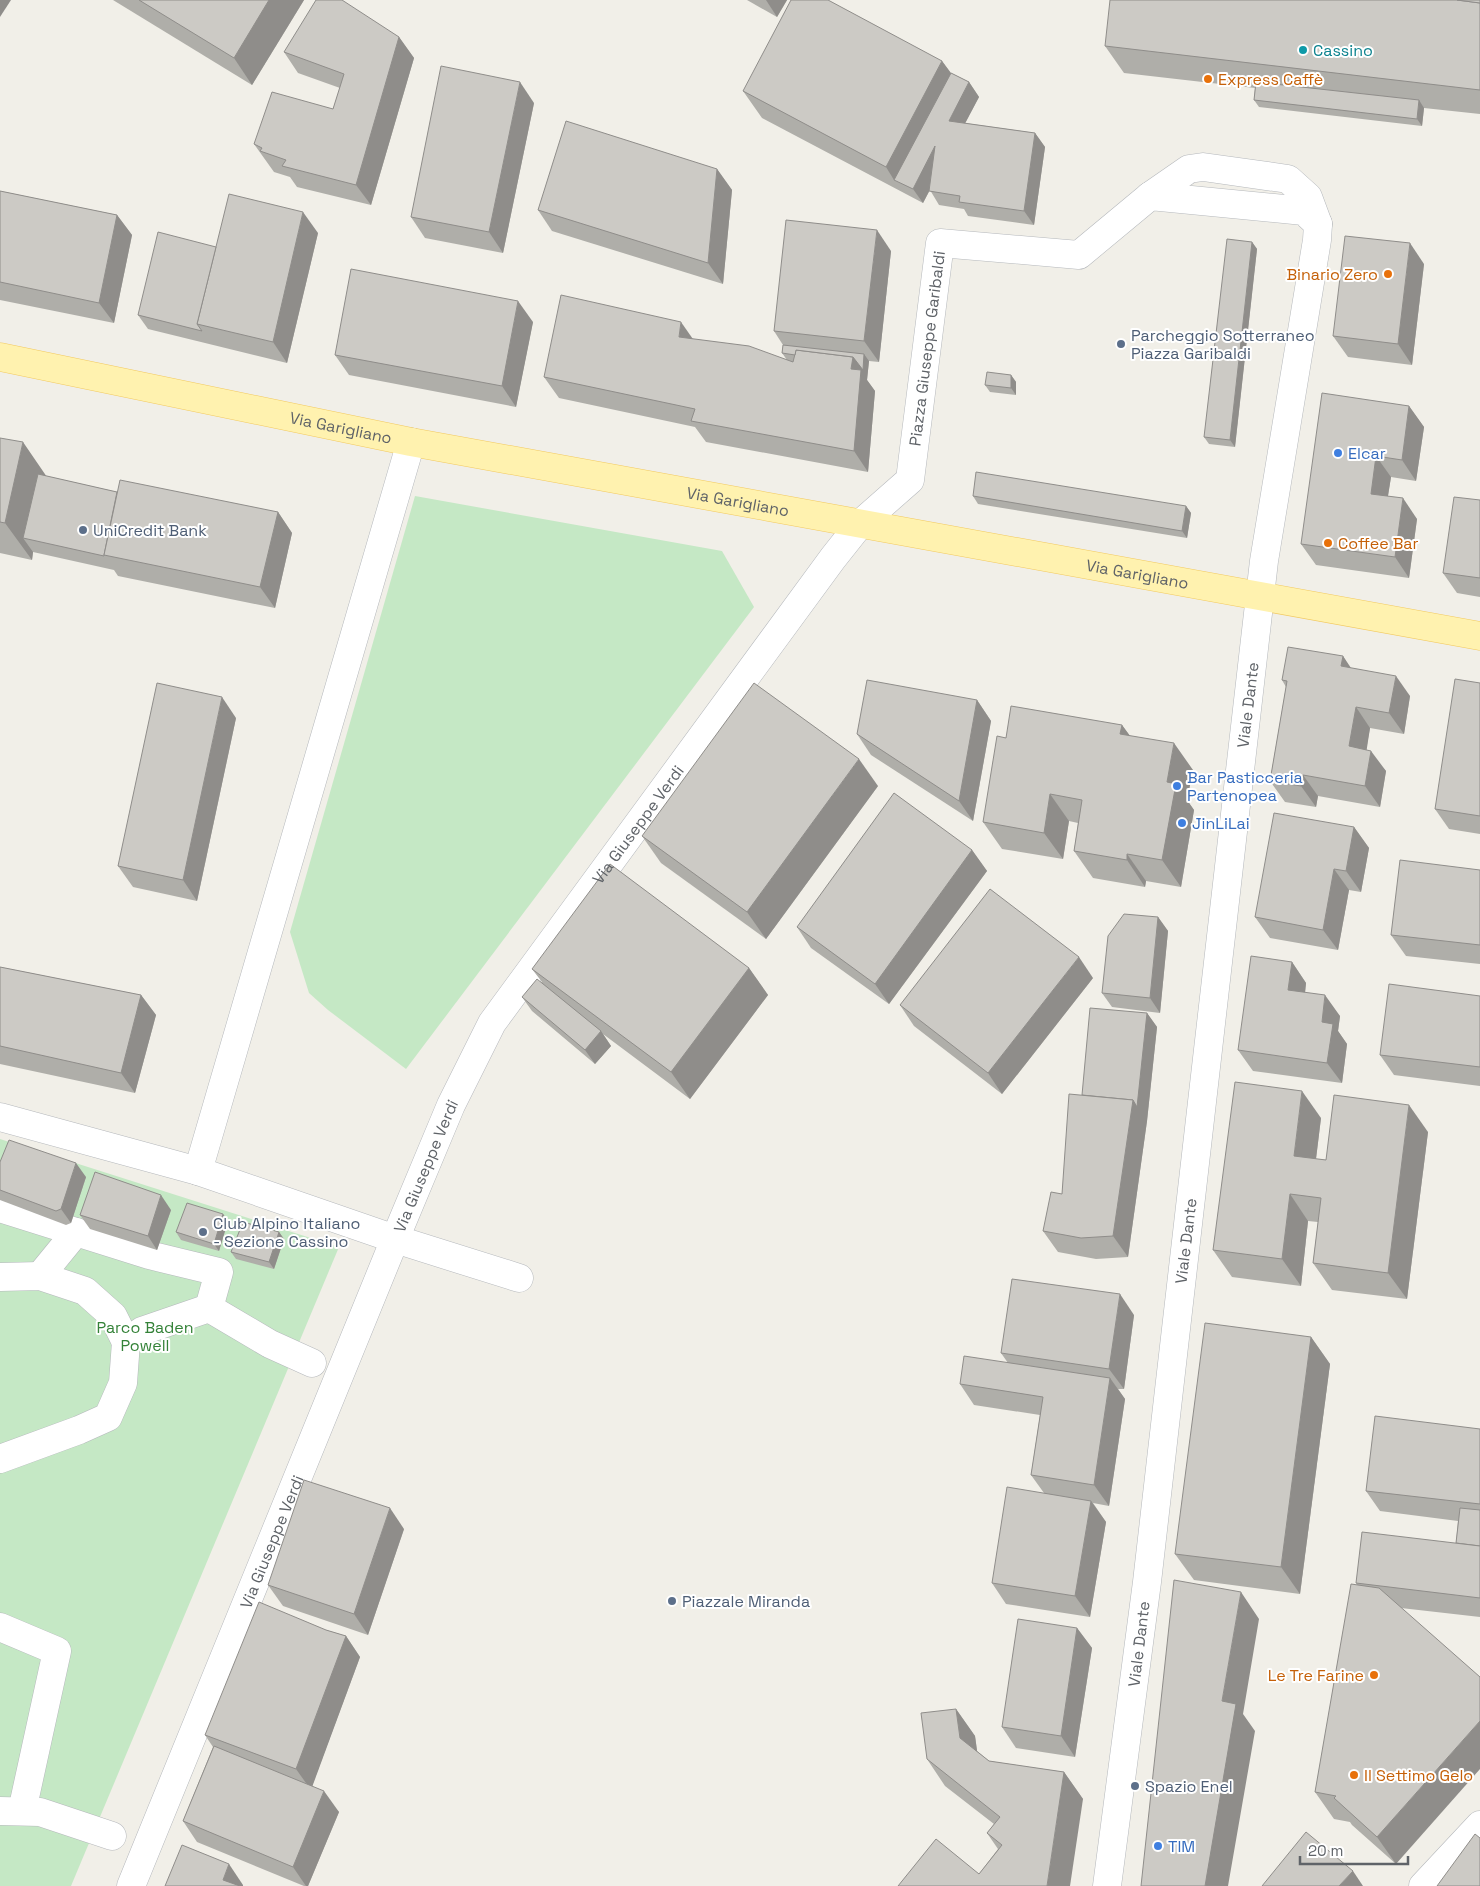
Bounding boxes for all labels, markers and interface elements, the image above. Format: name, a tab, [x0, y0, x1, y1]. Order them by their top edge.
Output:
place label: Cassino	[1313, 40, 1373, 61]
marker: Cassino	[1297, 44, 1309, 56]
place label: Express Caffè	[1218, 69, 1323, 90]
marker: Express Caffè	[1202, 73, 1214, 85]
street label: Piazza Giuseppe Garibaldi	[904, 250, 949, 447]
place label: Binario Zero	[1286, 264, 1378, 285]
marker: Binario Zero	[1382, 268, 1394, 280]
place label: Parcheggio Sotterraneo Piazza Garibaldi	[1131, 325, 1315, 364]
marker: Parcheggio Sotterraneo Piazza Garibaldi	[1115, 338, 1127, 350]
street label: Via Garigliano	[288, 407, 394, 448]
place label: Elcar	[1348, 443, 1386, 464]
marker: Elcar	[1332, 447, 1344, 459]
street label: Via Garigliano	[685, 482, 791, 521]
place label: UniCredit Bank	[93, 520, 207, 541]
marker: UniCredit Bank	[77, 524, 89, 536]
place label: Coffee Bar	[1338, 533, 1419, 554]
marker: Coffee Bar	[1322, 537, 1334, 549]
street label: Via Garigliano	[1084, 554, 1190, 593]
street label: Viale Dante	[1232, 661, 1264, 749]
street label: Via Giuseppe Verdi	[587, 761, 688, 888]
place label: Bar Pasticceria Partenopea	[1187, 767, 1303, 806]
marker: Bar Pasticceria Partenopea	[1171, 780, 1183, 792]
place label: JinLiLai	[1192, 813, 1250, 834]
marker: JinLiLai	[1176, 817, 1188, 829]
street label: Via Giuseppe Verdi	[388, 1096, 463, 1236]
street label: Viale Dante	[1170, 1197, 1202, 1285]
place label: Club Alpino Italiano - Sezione Cassino	[213, 1213, 360, 1252]
marker: Club Alpino Italiano - Sezione Cassino	[197, 1226, 209, 1238]
park label: Parco Baden Powell	[96, 1317, 194, 1356]
street label: Via Giuseppe Verdi	[235, 1472, 308, 1611]
place label: Piazzale Miranda	[682, 1591, 810, 1612]
marker: Piazzale Miranda	[666, 1595, 678, 1607]
street label: Viale Dante	[1123, 1600, 1155, 1688]
place label: Le Tre Farine	[1268, 1665, 1364, 1686]
marker: Le Tre Farine	[1368, 1669, 1380, 1681]
place label: Il Settimo Gelo	[1364, 1765, 1473, 1786]
marker: Il Settimo Gelo	[1348, 1769, 1360, 1781]
place label: Spazio Enel	[1145, 1776, 1233, 1797]
marker: Spazio Enel	[1129, 1780, 1141, 1792]
scale bar	[1300, 1834, 1408, 1866]
place label: TIM	[1168, 1836, 1195, 1857]
marker: TIM	[1152, 1840, 1164, 1852]
text: 20 m	[1308, 1841, 1343, 1860]

